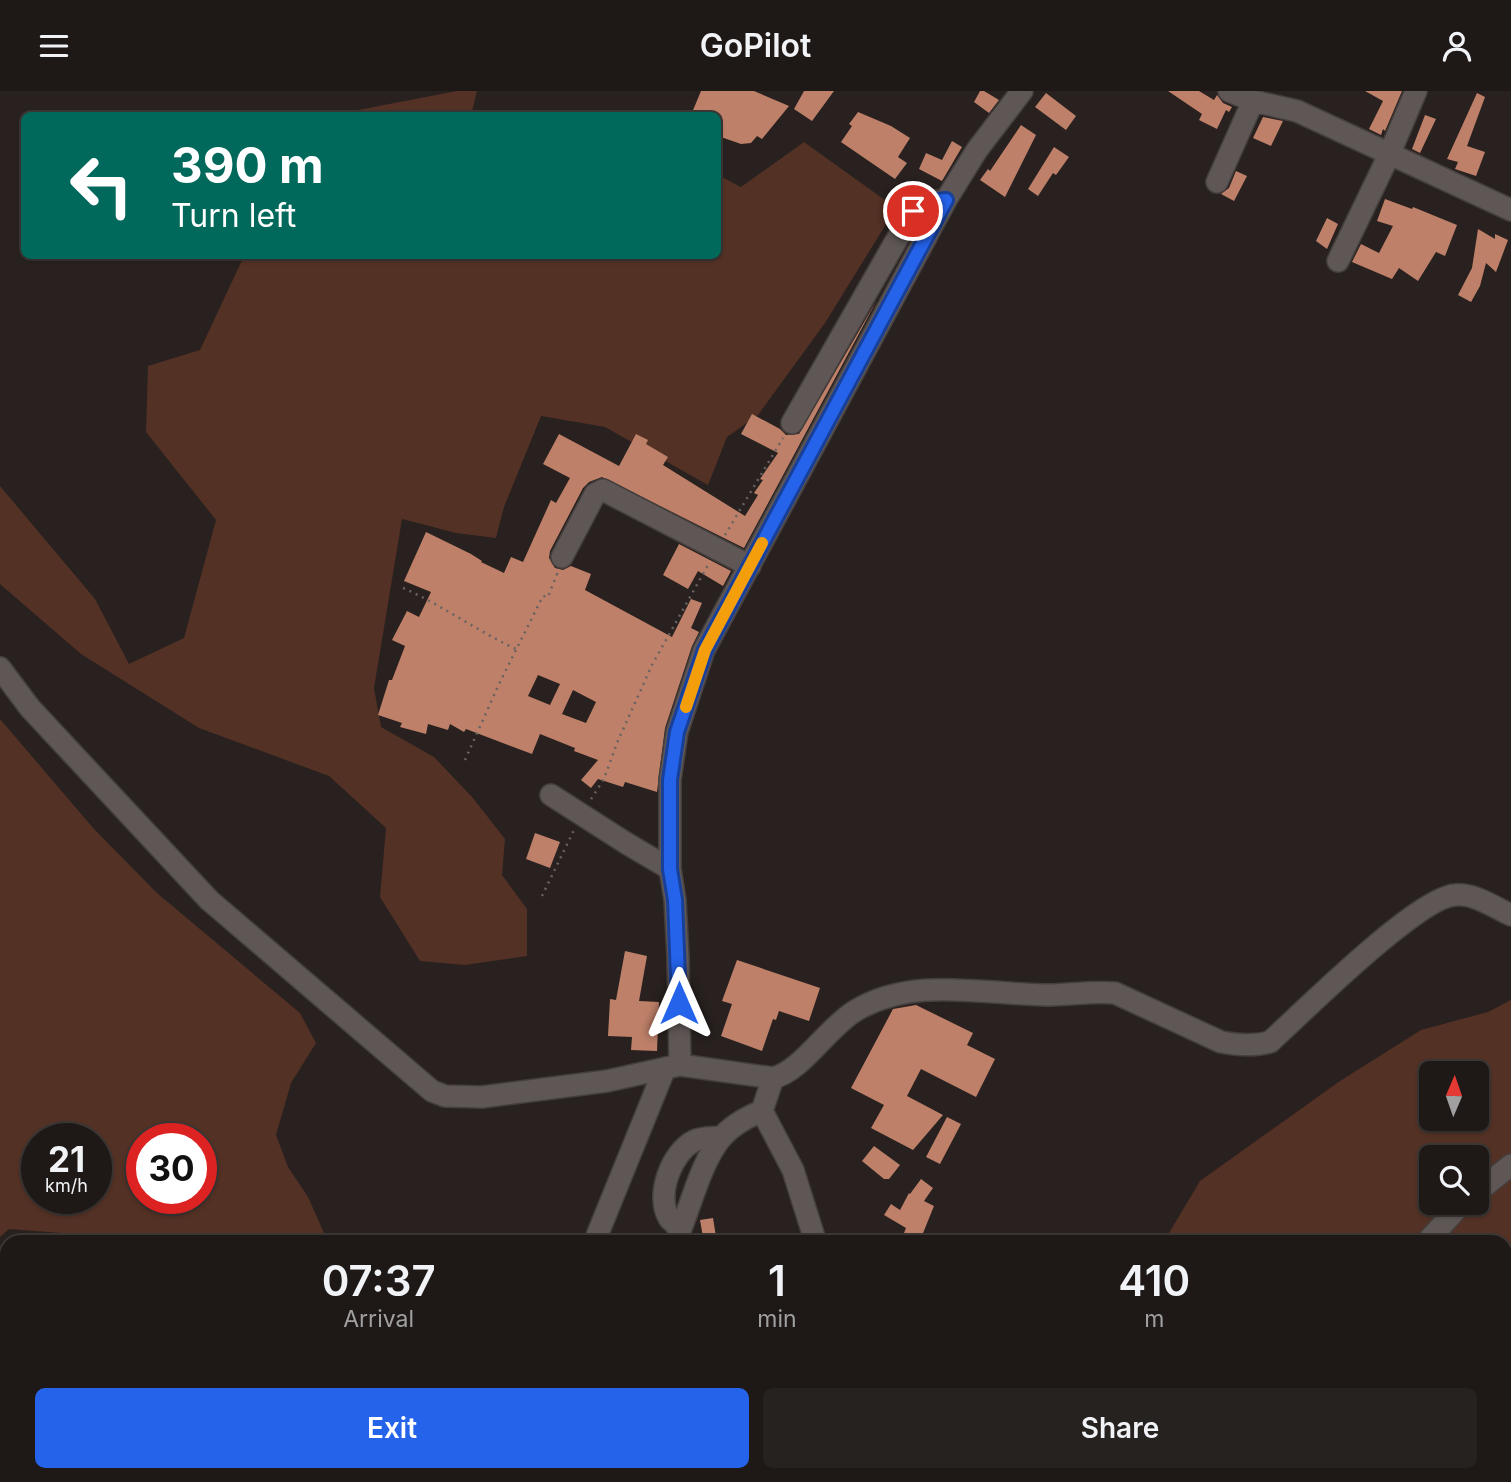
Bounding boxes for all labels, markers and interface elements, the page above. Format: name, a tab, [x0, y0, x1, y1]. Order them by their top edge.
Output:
text: GoPilot	[700, 26, 811, 65]
icon: menu	[35, 27, 73, 65]
icon: person	[1438, 27, 1476, 65]
text: 390 m	[171, 136, 324, 195]
icon: left	[56, 140, 147, 231]
pin	[883, 181, 943, 241]
icon: arrive	[894, 192, 932, 230]
text: Turn left	[171, 196, 296, 235]
position arrow	[642, 966, 716, 1040]
north arrow	[1419, 1061, 1489, 1131]
map controls	[1419, 1061, 1489, 1215]
speed limit sign: 30	[126, 1123, 217, 1214]
text: 21	[48, 1138, 85, 1180]
button: search	[1419, 1145, 1489, 1215]
text: km/h	[45, 1175, 88, 1196]
text: 07:37	[322, 1255, 436, 1306]
text: 1	[768, 1255, 786, 1306]
text: 410	[1118, 1255, 1190, 1306]
text: Arrival	[343, 1305, 414, 1333]
text: min	[757, 1305, 797, 1333]
text: m	[1144, 1305, 1164, 1333]
button: Exit	[35, 1388, 749, 1468]
button: Share	[763, 1388, 1477, 1468]

